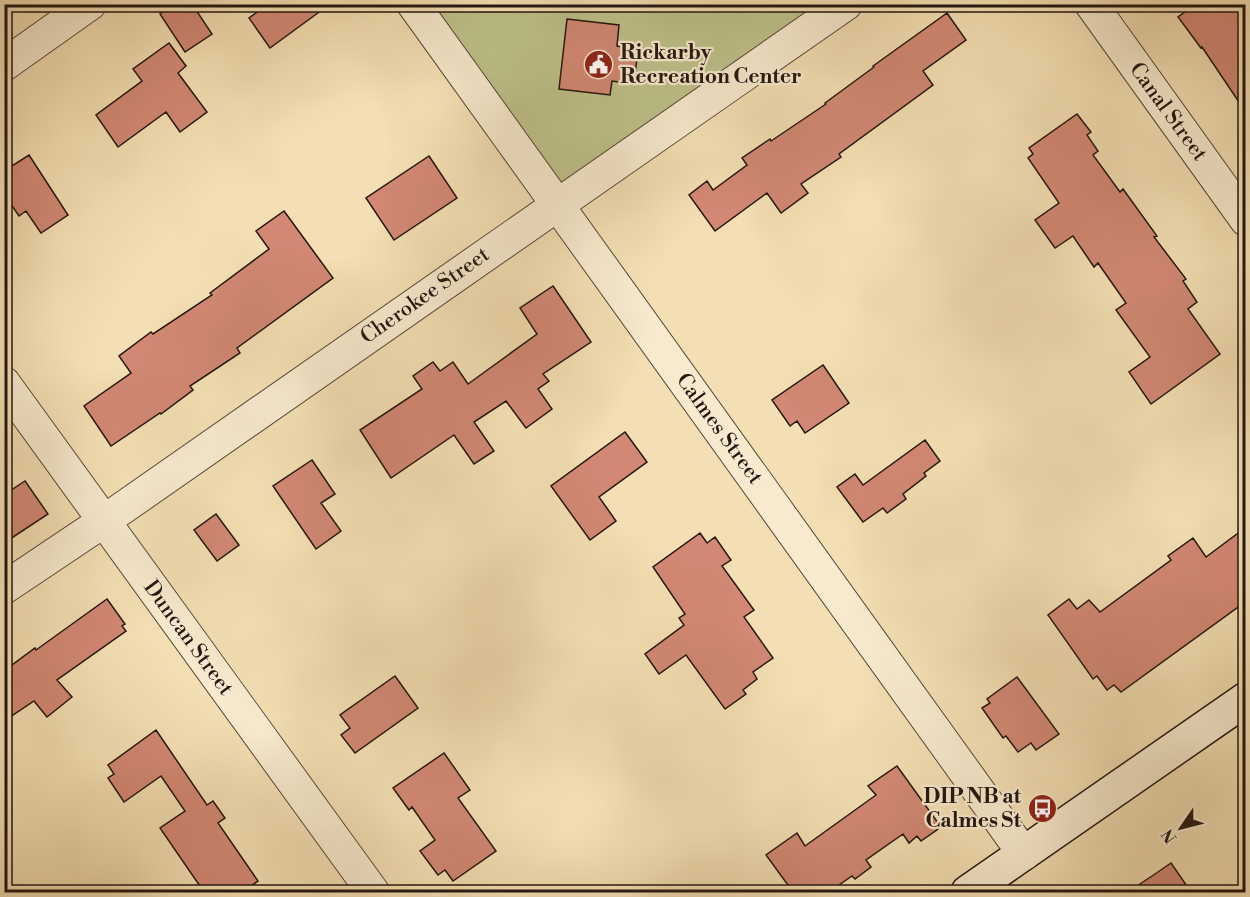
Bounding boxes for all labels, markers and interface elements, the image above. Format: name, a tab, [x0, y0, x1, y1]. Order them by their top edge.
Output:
place label: Rickarby Recreation Center	[620, 40, 802, 90]
public building icon: Rickarby Recreation Center	[583, 49, 615, 81]
street label: Canal Street	[1123, 58, 1213, 167]
street label: Cherokee Street	[355, 242, 495, 350]
street label: Calmes Street	[670, 368, 768, 490]
street label: Duncan Street	[138, 575, 239, 701]
place label: DIP NB at Calmes St	[924, 784, 1022, 834]
bus stop icon: DIP NB at Calmes St	[1026, 793, 1058, 825]
north arrow	[1151, 798, 1211, 858]
text: N	[1158, 825, 1181, 847]

